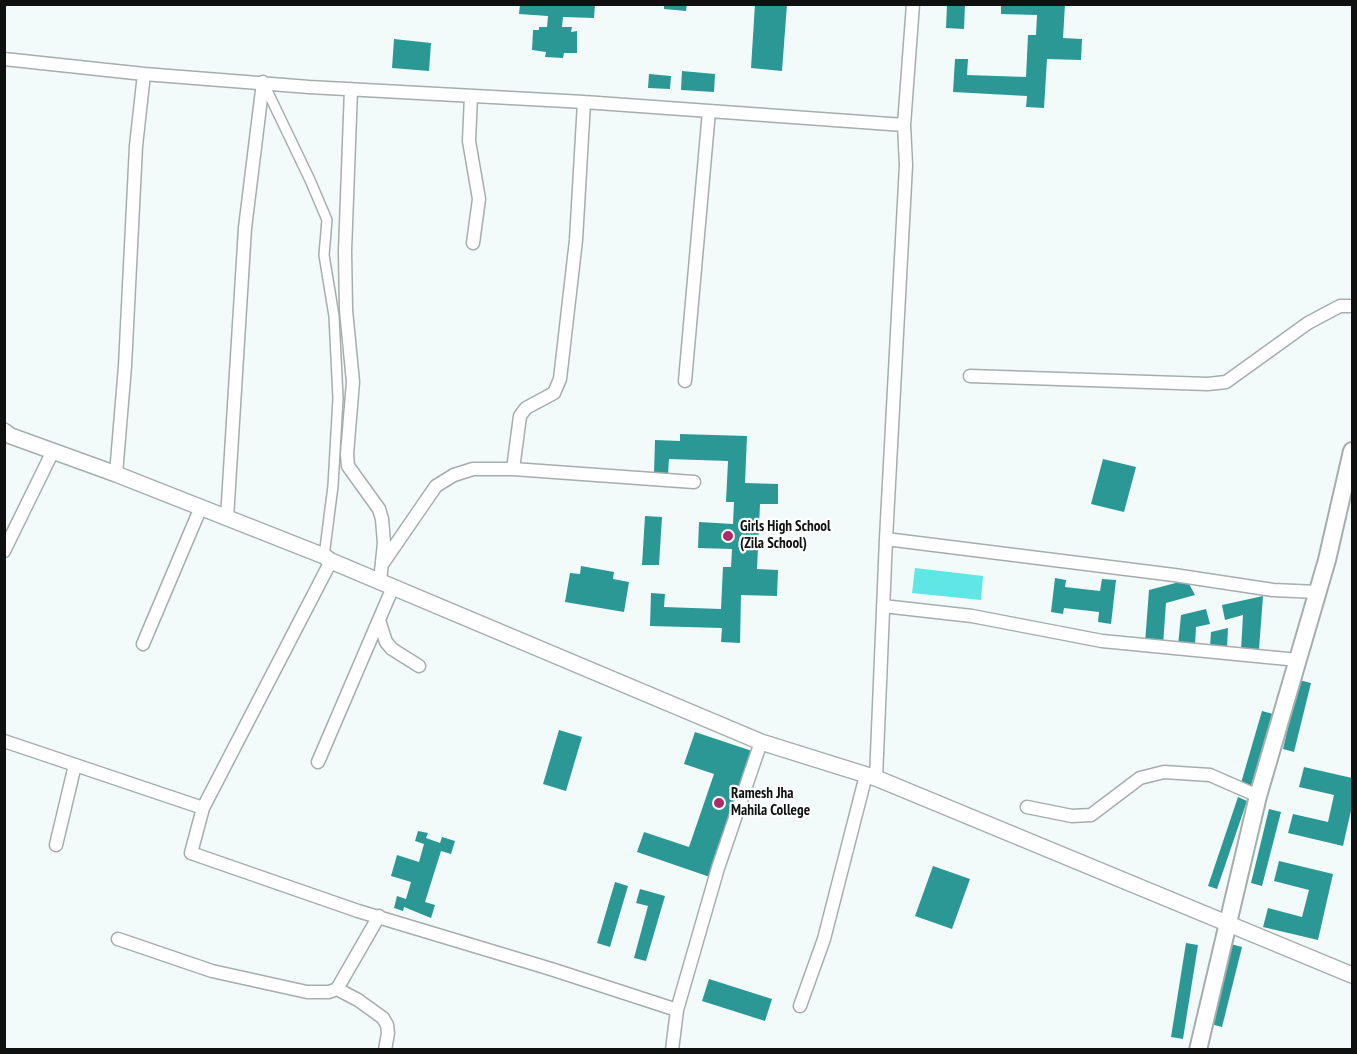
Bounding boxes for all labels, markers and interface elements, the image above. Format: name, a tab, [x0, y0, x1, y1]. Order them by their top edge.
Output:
place label: Girls High School (Zila School)	[740, 518, 831, 553]
marker: Girls High School (Zila School)	[721, 529, 735, 543]
place label: Ramesh Jha Mahila College	[731, 785, 810, 820]
marker: Ramesh Jha Mahila College	[712, 796, 726, 810]

